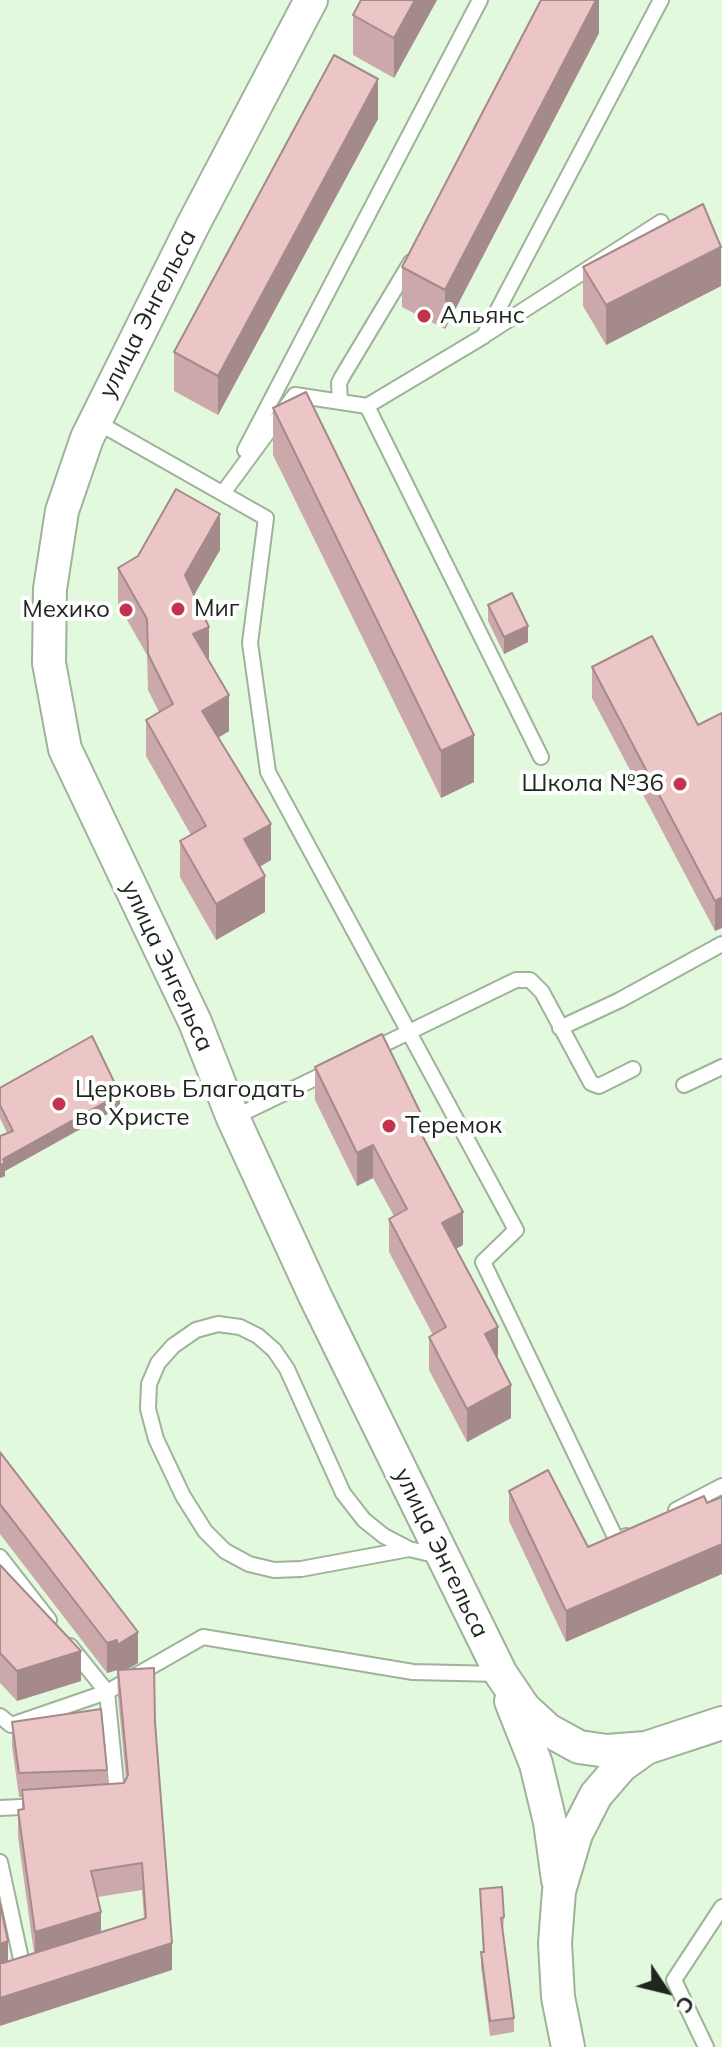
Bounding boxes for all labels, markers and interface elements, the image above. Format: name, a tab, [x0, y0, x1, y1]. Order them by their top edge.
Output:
street label: улица Энгельса	[93, 225, 203, 403]
place label: Альянс	[440, 302, 525, 330]
marker: Альянс	[415, 307, 433, 325]
place label: Миг	[194, 595, 240, 623]
place label: Мехико	[22, 596, 110, 624]
marker: Миг	[169, 600, 187, 618]
marker: Мехико	[117, 601, 135, 619]
place label: Школа №36	[522, 770, 664, 798]
marker: Школа №36	[671, 775, 689, 793]
street label: улица Энгельса	[115, 876, 219, 1056]
place label: Церковь Благодать во Христе	[75, 1076, 305, 1132]
marker: Церковь Благодать во Христе	[50, 1095, 68, 1113]
place label: Теремок	[405, 1112, 502, 1140]
marker: Теремок	[380, 1117, 398, 1135]
street label: улица Энгельса	[387, 1463, 495, 1643]
north arrow	[626, 1951, 706, 2031]
text: С	[670, 1991, 701, 2019]

